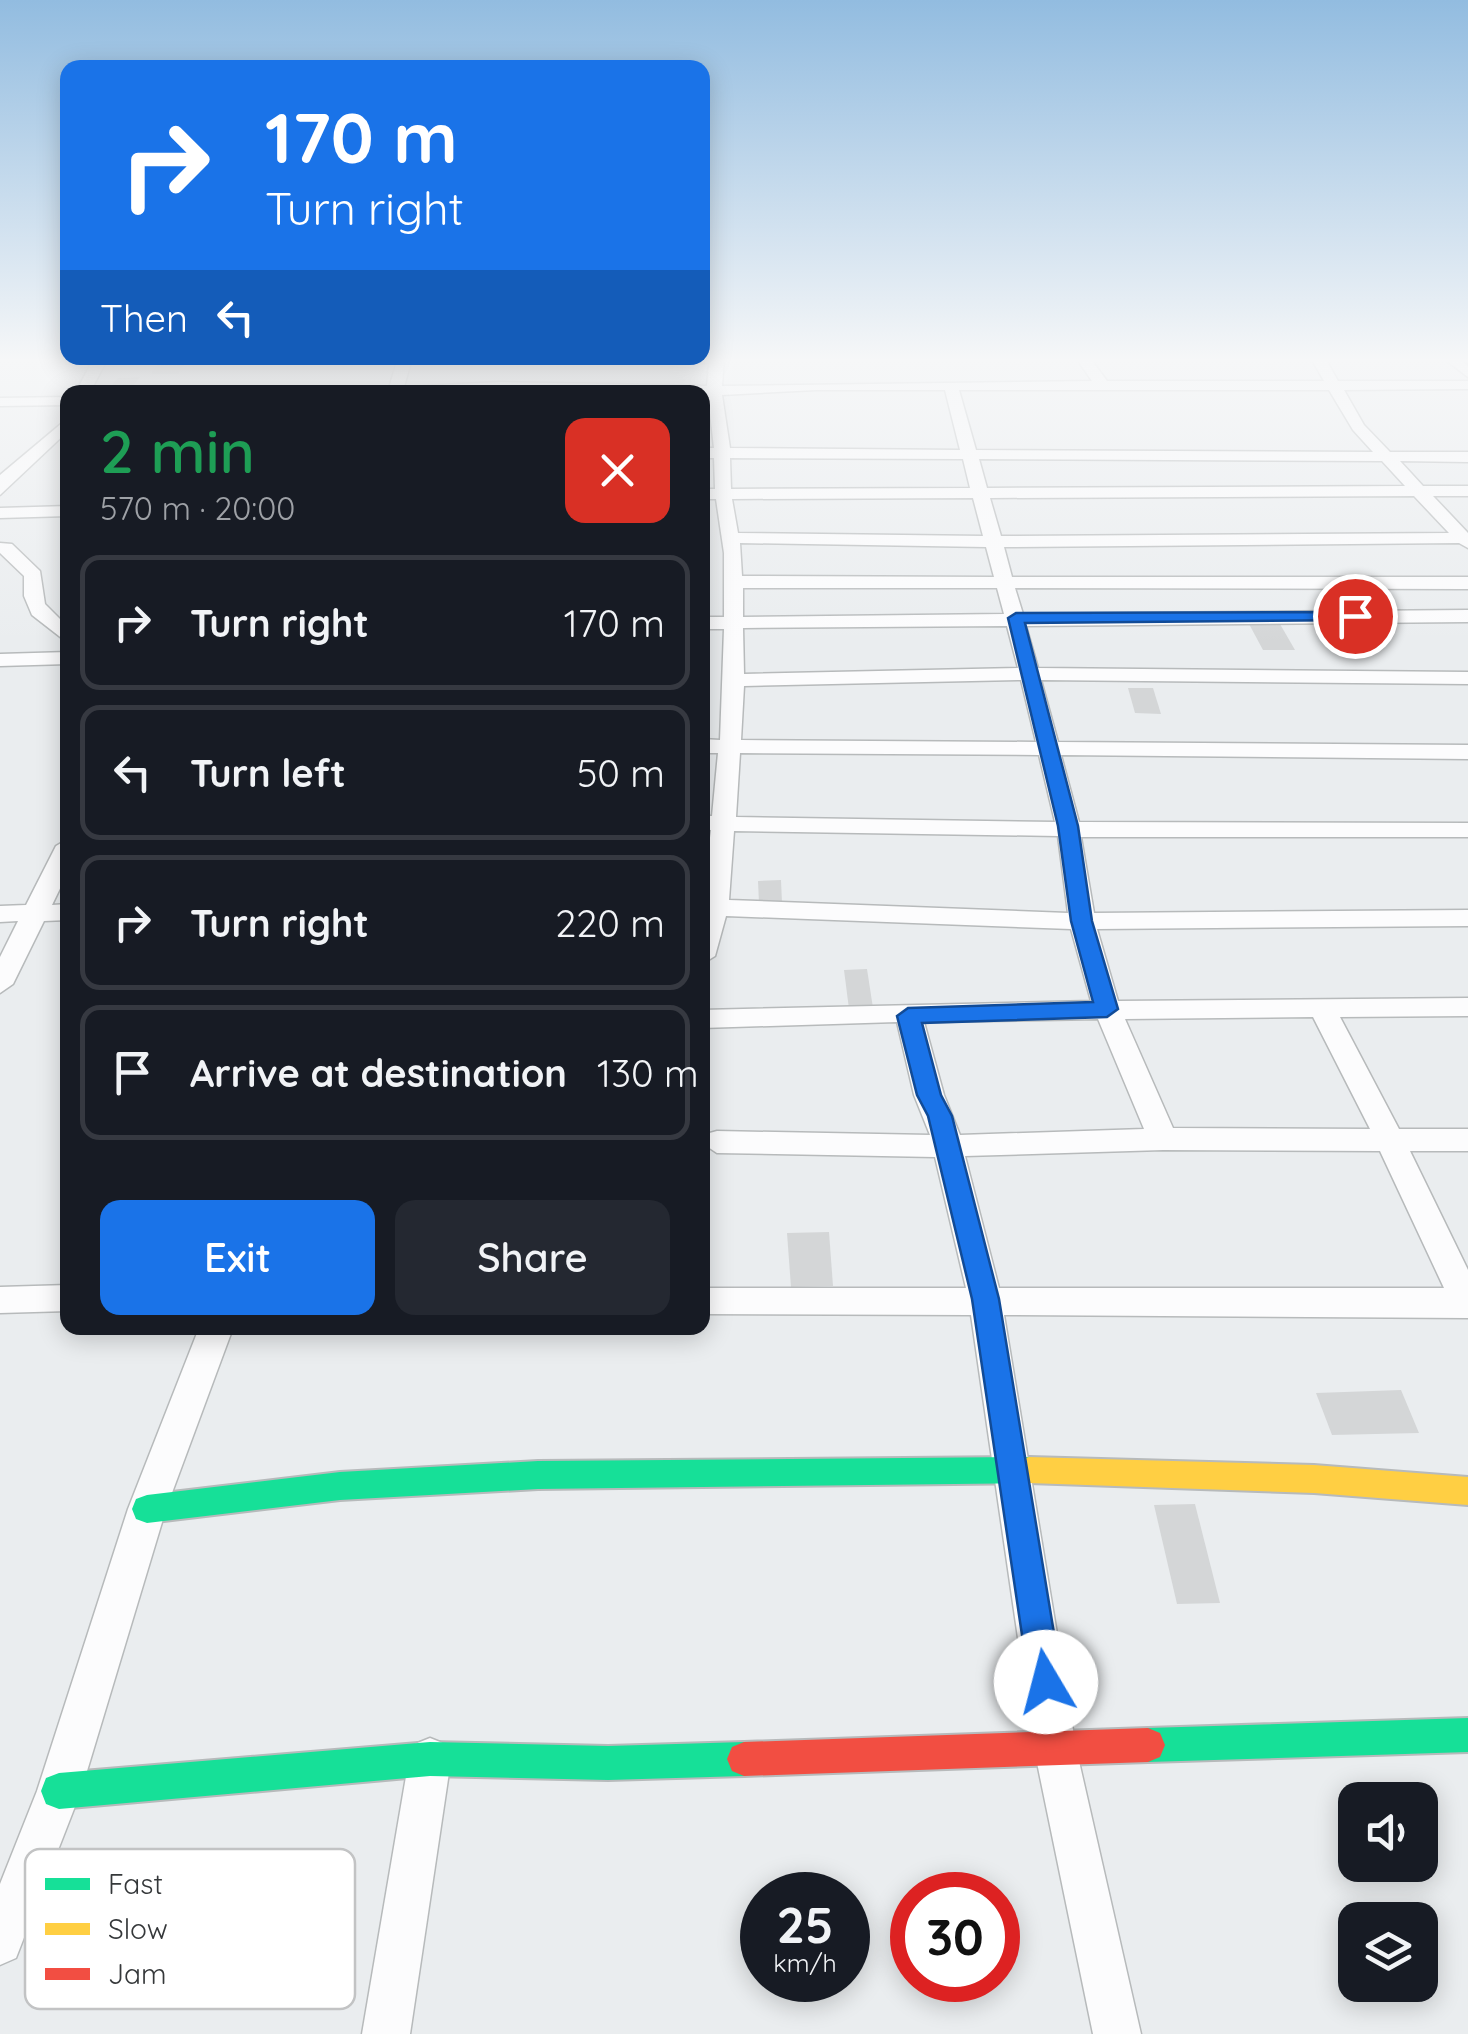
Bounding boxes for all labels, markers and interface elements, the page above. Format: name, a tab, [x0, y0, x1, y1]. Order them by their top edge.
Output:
text: 170 m	[265, 93, 458, 181]
icon: right	[100, 100, 230, 230]
text: Turn right	[265, 180, 464, 236]
icon: left	[208, 290, 263, 345]
text: Then	[100, 294, 188, 342]
text: 2 min	[100, 413, 255, 488]
button: close	[565, 418, 670, 523]
text: 570 m · 20:00	[100, 488, 295, 528]
pin	[1313, 574, 1398, 659]
icon: arrive	[1328, 589, 1383, 644]
icon: right	[105, 595, 160, 650]
text: Turn right	[190, 599, 369, 647]
text: 170 m	[564, 599, 665, 647]
icon: left	[105, 745, 160, 800]
text: Turn left	[190, 749, 346, 797]
text: 50 m	[577, 749, 665, 797]
icon: right	[105, 895, 160, 950]
text: Turn right	[190, 899, 369, 947]
text: 220 m	[555, 899, 665, 947]
icon: arrive	[105, 1045, 160, 1100]
text: Arrive at destination	[190, 1049, 567, 1097]
text: 130 m	[597, 1049, 699, 1097]
button: Exit	[100, 1200, 375, 1315]
button: Share	[395, 1200, 670, 1315]
position arrow	[994, 1630, 1098, 1734]
map controls	[1338, 1782, 1438, 2002]
button: sound	[1338, 1782, 1438, 1882]
legend	[25, 1849, 355, 2009]
text: Fast	[108, 1866, 163, 1901]
speed limit sign: 30	[890, 1872, 1020, 2002]
text: 25	[776, 1893, 834, 1956]
button: layers	[1338, 1902, 1438, 2002]
text: Slow	[108, 1911, 168, 1946]
text: km/h	[773, 1947, 837, 1978]
text: Jam	[108, 1956, 167, 1991]

